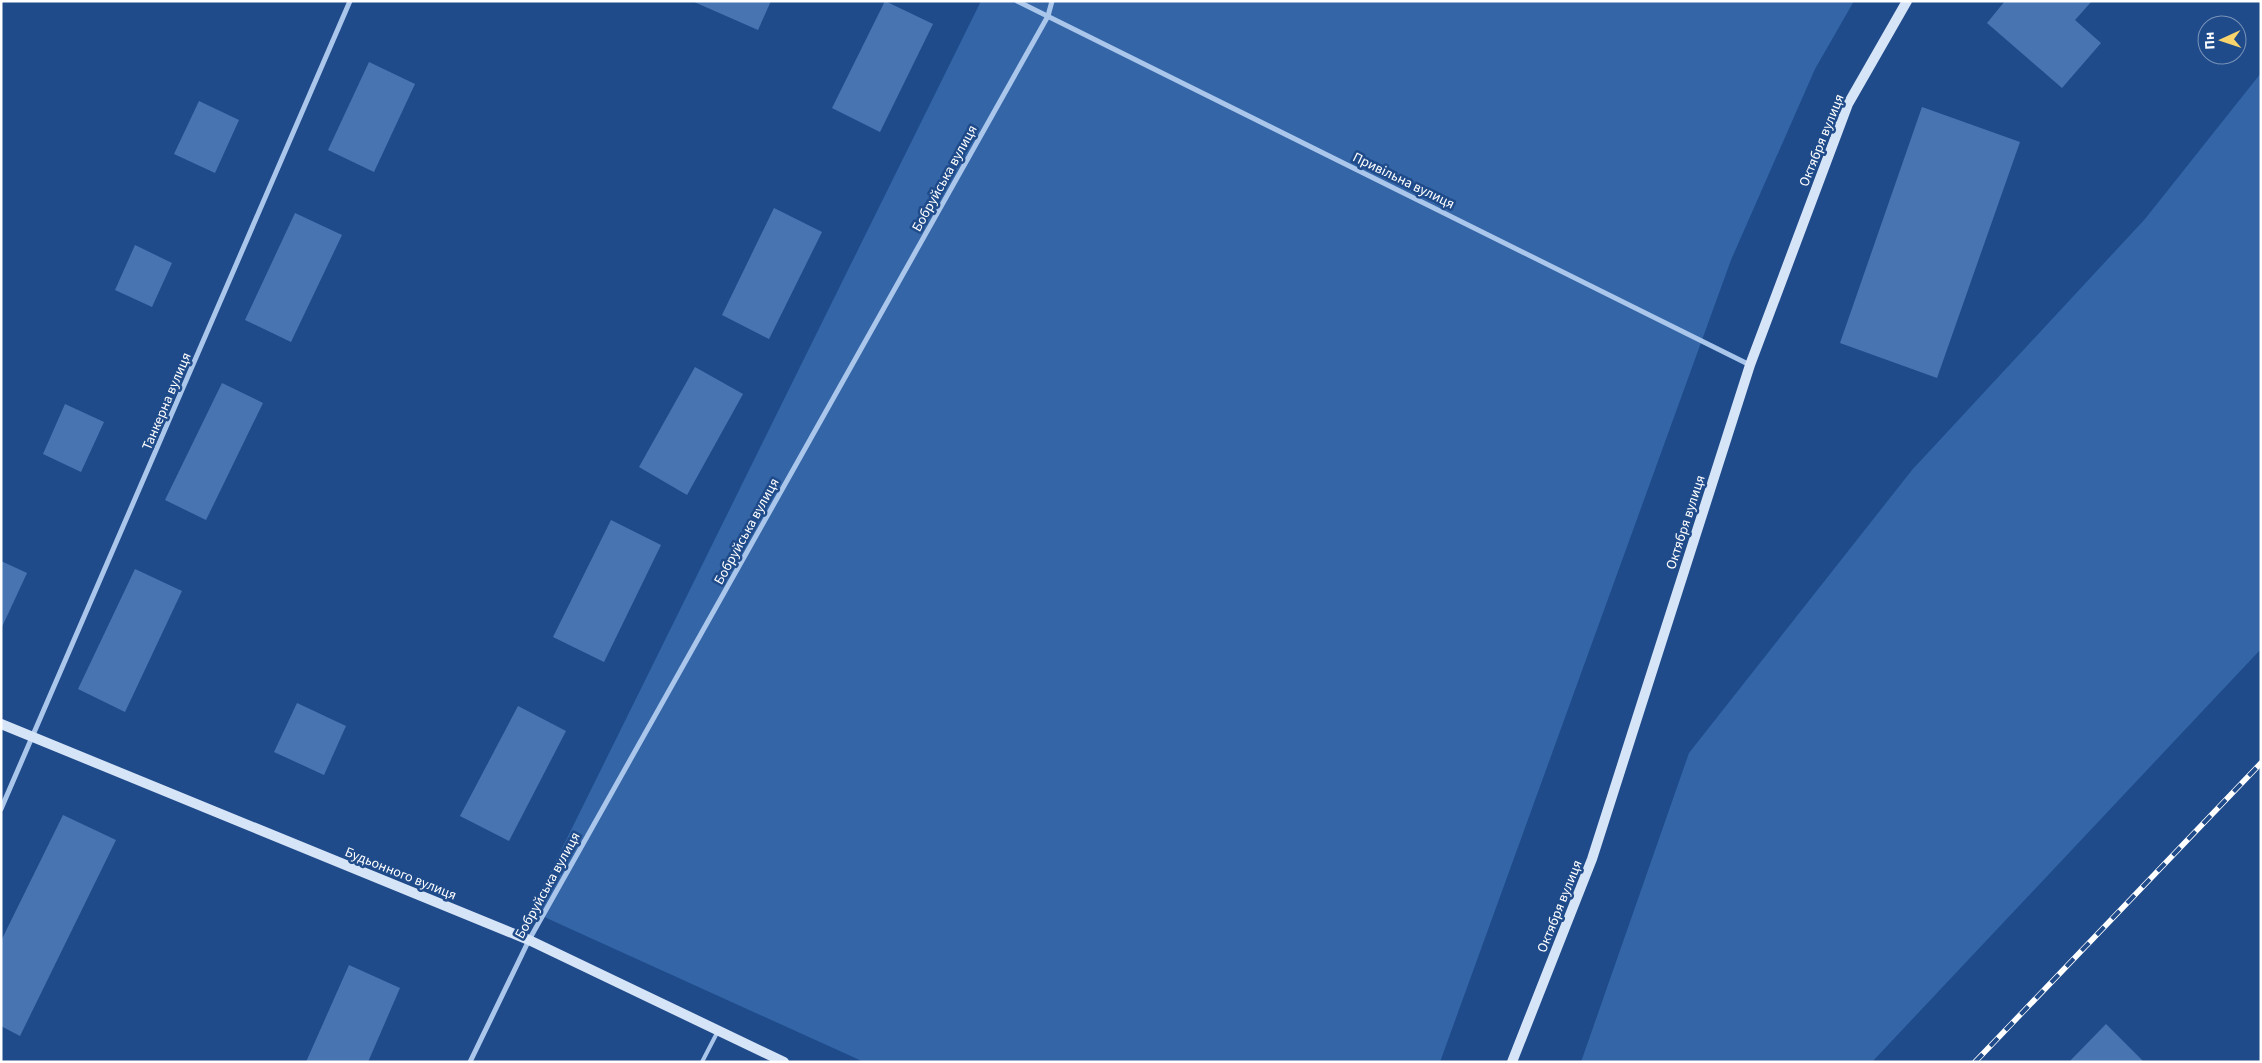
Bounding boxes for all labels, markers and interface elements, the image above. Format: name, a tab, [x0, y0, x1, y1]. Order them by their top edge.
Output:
north arrow	[2197, 15, 2247, 65]
text: Пн	[2200, 31, 2220, 50]
street label: Октября вулиця	[1794, 91, 1850, 190]
street label: Бобруйська вулиця	[907, 121, 983, 235]
street label: Привільна вулиця	[1349, 148, 1458, 214]
street label: Танкерна вулиця	[137, 349, 197, 453]
street label: Октября вулиця	[1661, 472, 1711, 572]
street label: Бобруйська вулиця	[709, 474, 785, 588]
street label: Бобруйська вулиця	[510, 828, 586, 942]
street label: Будьонного вулиця	[342, 842, 460, 905]
street label: Октября вулиця	[1532, 857, 1588, 956]

